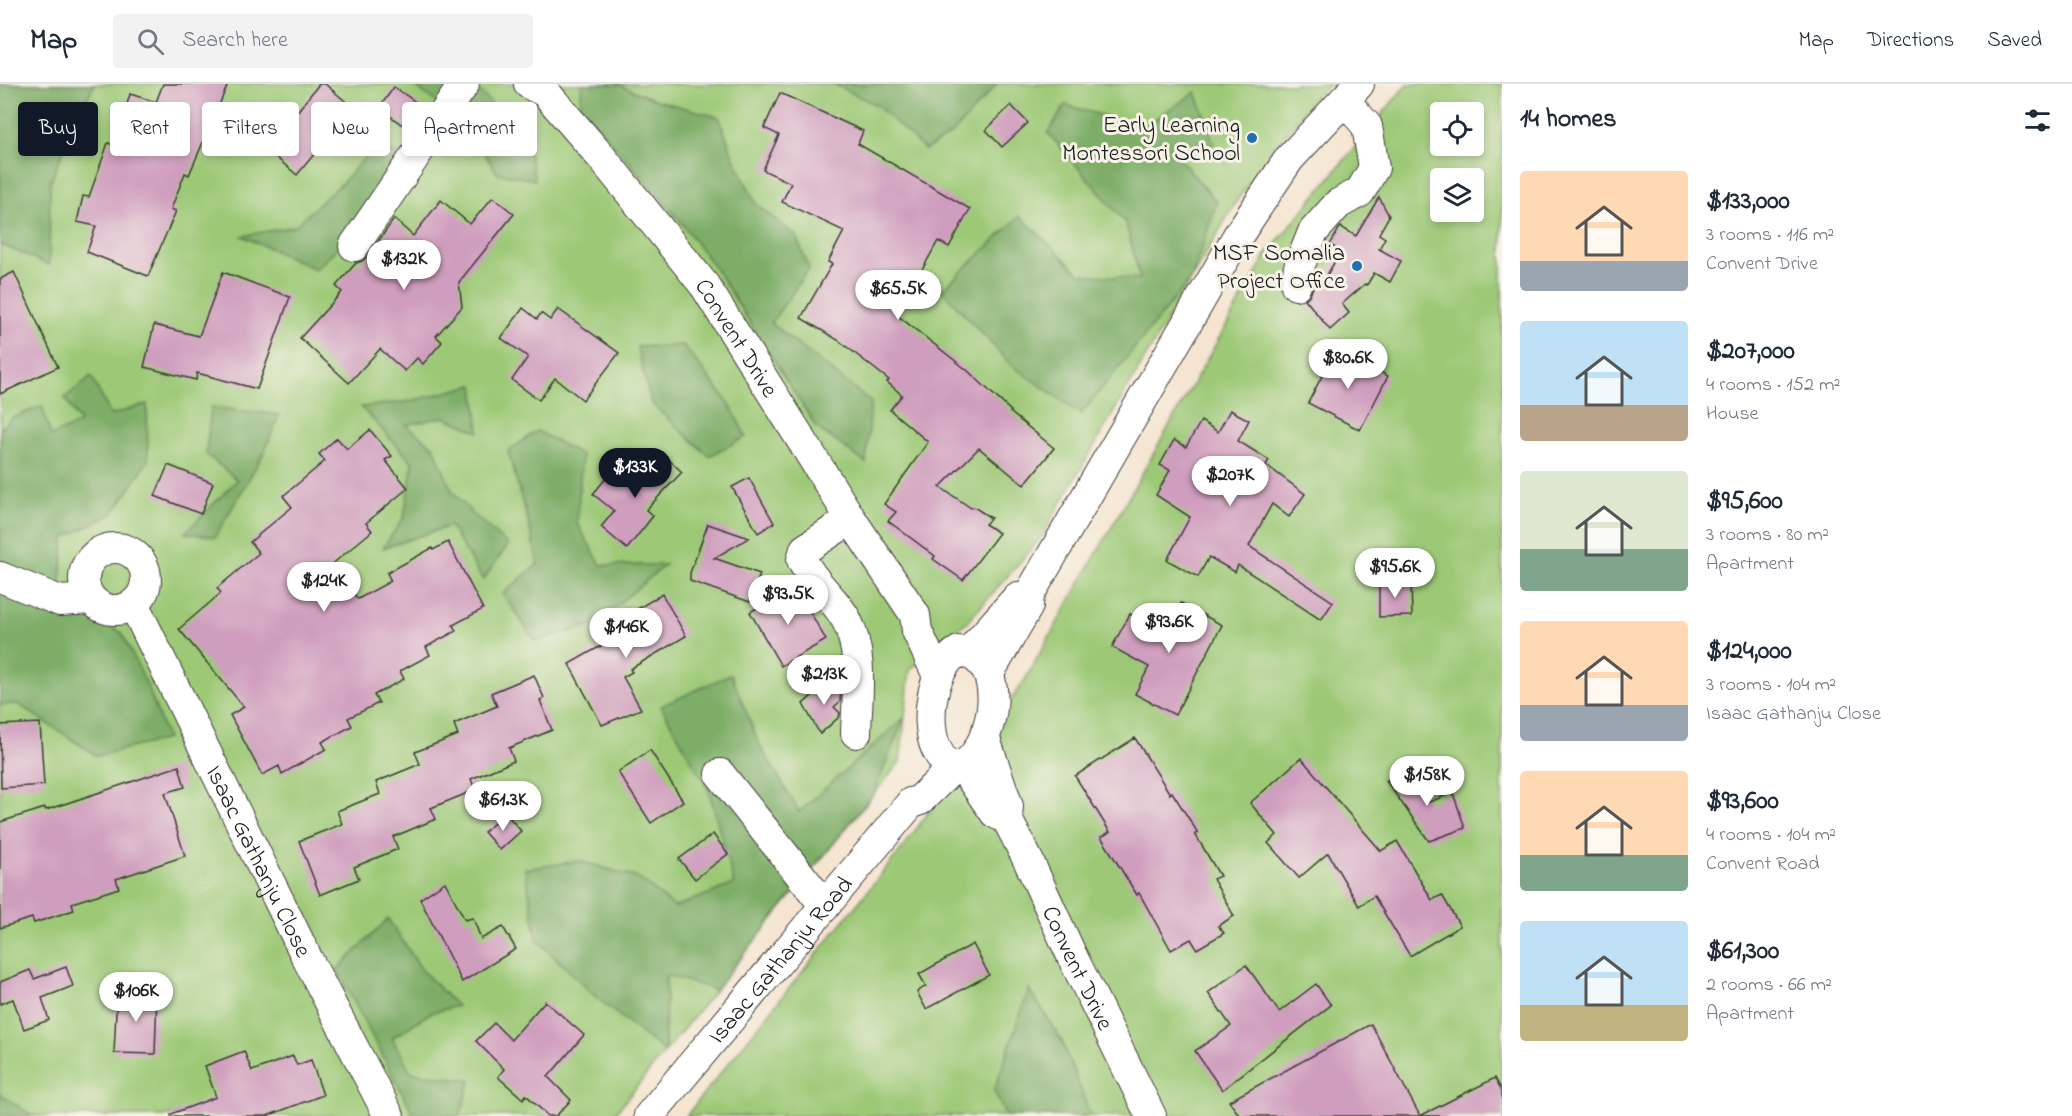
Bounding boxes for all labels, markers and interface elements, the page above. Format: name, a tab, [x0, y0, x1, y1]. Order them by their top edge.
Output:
search box	[113, 14, 533, 68]
text: Map	[30, 21, 77, 62]
icon: search	[134, 25, 167, 58]
text: Search here	[182, 25, 288, 57]
text: Map	[1798, 26, 1834, 56]
text: Directions	[1867, 26, 1954, 56]
text: Saved	[1987, 26, 2042, 56]
text: 14 homes	[1520, 101, 1616, 139]
chip: Buy	[18, 102, 98, 156]
chip: Rent	[110, 102, 190, 156]
chip: Filters	[202, 102, 299, 156]
chip: New	[311, 102, 390, 156]
chip: Apartment	[402, 102, 537, 156]
map controls	[1430, 102, 1484, 222]
button: locate	[1430, 102, 1484, 156]
icon: filters	[2021, 104, 2054, 137]
place label: Early Learning Montessori School	[1062, 109, 1240, 172]
marker: Early Learning Montessori School	[1245, 131, 1259, 145]
button: layers	[1430, 168, 1484, 222]
text: $133,000	[1706, 183, 1790, 221]
icon: home	[1568, 195, 1640, 267]
text: 3 rooms · 116 m²	[1706, 221, 1834, 250]
place label: MSF Somalia Project Office	[1213, 237, 1345, 300]
pin: $132K	[362, 240, 446, 291]
text: $132K	[381, 245, 427, 274]
text: Convent Drive	[1706, 250, 1818, 279]
marker: MSF Somalia Project Office	[1350, 259, 1364, 273]
pin: $65.5K	[849, 270, 947, 321]
street label: Convent Drive	[685, 272, 786, 405]
text: $65.5K	[869, 275, 927, 304]
text: $207,000	[1706, 333, 1795, 371]
pin: $80.6K	[1299, 339, 1397, 390]
text: $80.6K	[1323, 344, 1373, 373]
icon: home	[1568, 345, 1640, 417]
text: 4 rooms · 152 m²	[1706, 371, 1840, 400]
text: House	[1706, 400, 1759, 429]
pin: $133K	[593, 448, 677, 499]
text: $133K	[613, 453, 657, 482]
pin: $207K	[1188, 456, 1272, 507]
text: $207K	[1206, 461, 1254, 490]
text: $95,600	[1706, 483, 1783, 521]
icon: home	[1568, 495, 1640, 567]
text: 3 rooms · 80 m²	[1706, 521, 1829, 550]
pin: $95.6K	[1346, 548, 1444, 599]
text: Apartment	[1706, 550, 1794, 579]
text: $95.6K	[1369, 553, 1421, 582]
pin: $124K	[282, 562, 366, 613]
text: $124K	[301, 567, 347, 596]
pin: $93.5K	[739, 575, 837, 626]
text: $93.5K	[762, 580, 814, 609]
pin: $93.6K	[1120, 603, 1218, 654]
pin: $146K	[584, 608, 668, 659]
text: $93.6K	[1145, 608, 1193, 637]
text: $146K	[603, 613, 649, 642]
text: $124,000	[1706, 633, 1792, 671]
icon: home	[1568, 645, 1640, 717]
pin: $213K	[782, 655, 866, 706]
text: $213K	[801, 660, 847, 689]
text: 3 rooms · 104 m²	[1706, 671, 1836, 700]
text: Isaac Gathanju Close	[1706, 700, 1881, 729]
pin: $158K	[1385, 756, 1469, 807]
street label: Isaac Gathanju Close	[195, 760, 319, 964]
text: $158K	[1403, 761, 1451, 790]
pin: $61.3K	[454, 781, 552, 832]
text: $93,600	[1706, 783, 1779, 821]
text: $61.3K	[478, 786, 528, 815]
icon: home	[1568, 795, 1640, 867]
text: 4 rooms · 104 m²	[1706, 821, 1836, 850]
text: Convent Road	[1706, 850, 1820, 879]
street label: Isaac Gathanju Road	[701, 869, 863, 1053]
street label: Convent Drive	[1031, 901, 1121, 1037]
text: $61,300	[1706, 933, 1779, 971]
icon: home	[1568, 945, 1640, 1017]
text: 2 rooms · 66 m²	[1706, 971, 1832, 1000]
pin: $106K	[94, 972, 178, 1023]
text: $106K	[113, 977, 159, 1006]
text: Apartment	[1706, 1000, 1794, 1029]

